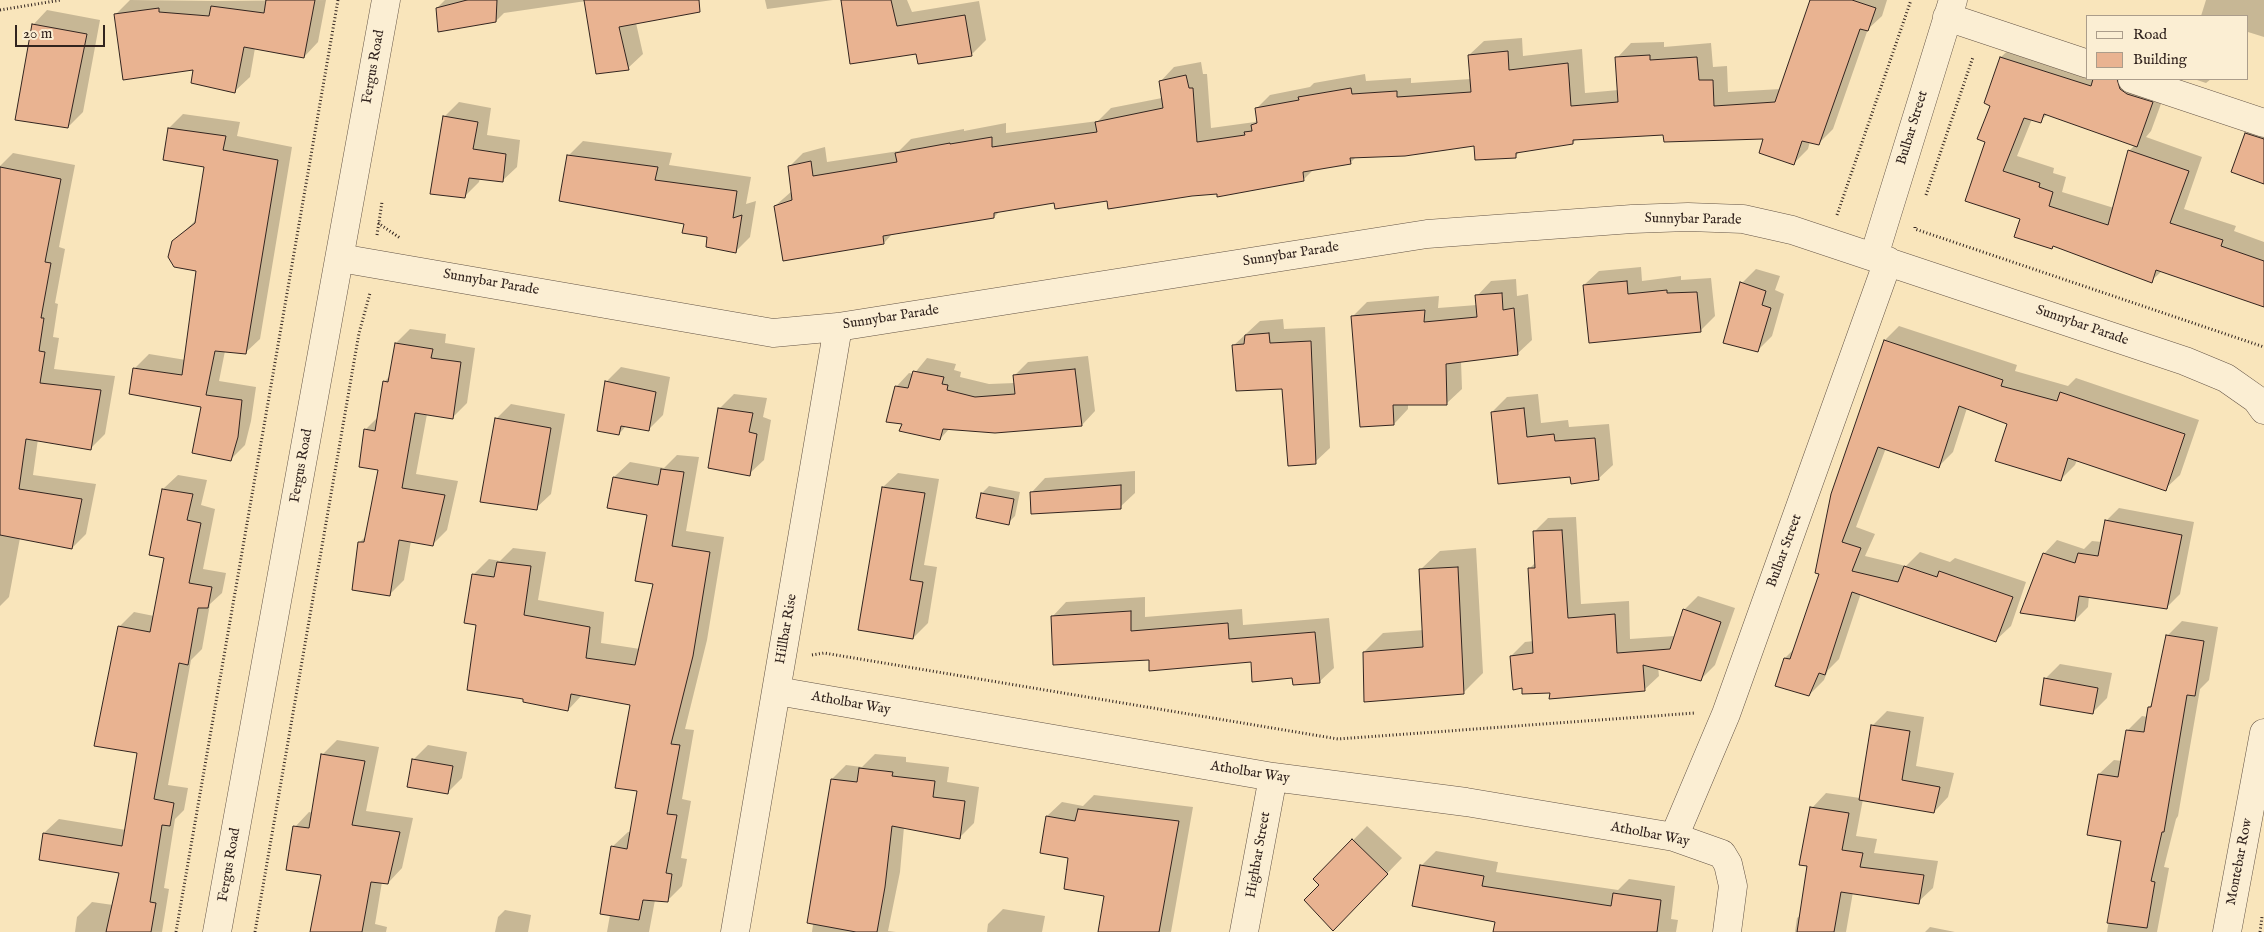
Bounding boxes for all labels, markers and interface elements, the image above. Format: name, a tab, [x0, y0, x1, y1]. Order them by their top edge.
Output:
scale bar	[18, 15, 108, 47]
legend	[2086, 15, 2249, 80]
text: 20 m	[23, 24, 52, 43]
text: Road	[2133, 25, 2167, 44]
street label: Fergus Road	[359, 29, 389, 105]
text: Building	[2133, 50, 2187, 69]
street label: Bulbar Street	[1894, 89, 1932, 167]
street label: Sunnybar Parade	[1644, 211, 1742, 229]
street label: Sunnybar Parade	[1242, 239, 1340, 271]
street label: Sunnybar Parade	[442, 266, 540, 300]
street label: Sunnybar Parade	[842, 302, 940, 334]
street label: Sunnybar Parade	[2033, 302, 2131, 350]
street label: Fergus Road	[287, 428, 317, 504]
street label: Bulbar Street	[1764, 512, 1806, 590]
street label: Hillbar Rise	[773, 593, 801, 665]
street label: Atholbar Way	[810, 689, 892, 719]
street label: Atholbar Way	[1209, 758, 1291, 788]
street label: Highbar Street	[1243, 811, 1275, 899]
street label: Montebar Row	[2223, 817, 2257, 907]
street label: Atholbar Way	[1609, 819, 1691, 851]
street label: Fergus Road	[215, 827, 245, 903]

